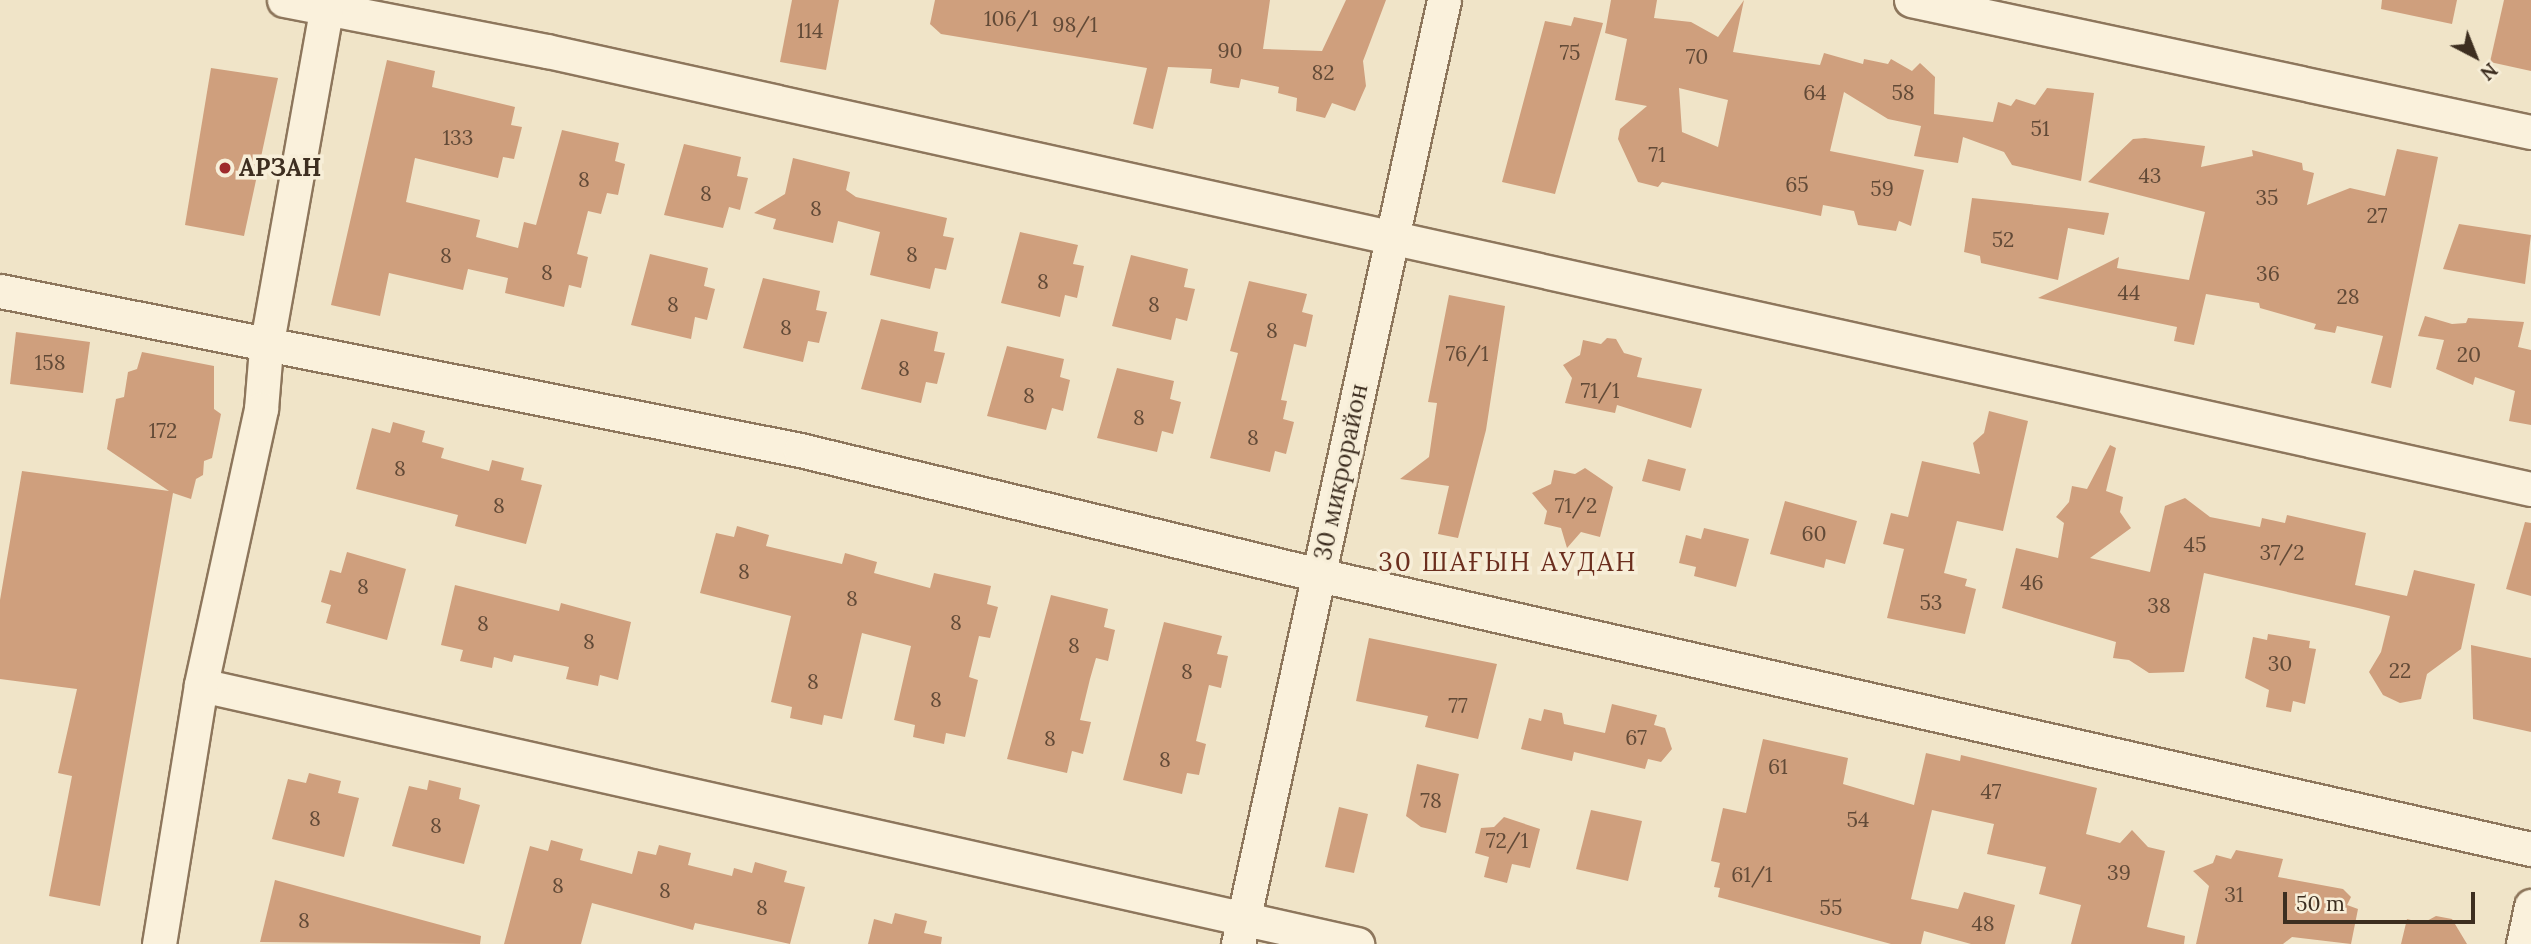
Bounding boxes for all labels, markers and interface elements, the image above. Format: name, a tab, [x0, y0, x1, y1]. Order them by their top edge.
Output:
house number: 106/1	[984, 6, 1038, 32]
house number: 98/1	[1052, 12, 1098, 38]
house number: 114	[797, 18, 823, 44]
north arrow	[2440, 21, 2510, 91]
house number: 90	[1217, 38, 1243, 64]
house number: 75	[1559, 40, 1581, 66]
house number: 70	[1686, 44, 1708, 70]
text: N	[2476, 58, 2503, 85]
house number: 82	[1311, 60, 1335, 86]
house number: 64	[1803, 80, 1827, 106]
house number: 58	[1891, 80, 1915, 106]
house number: 51	[2030, 116, 2050, 142]
house number: 133	[442, 125, 474, 151]
house number: 71	[1648, 142, 1666, 168]
place label: АРЗАН	[239, 154, 321, 182]
marker: АРЗАН	[217, 160, 233, 176]
house number: 43	[2138, 163, 2162, 189]
house number: 8	[578, 167, 590, 193]
house number: 65	[1785, 172, 1809, 198]
house number: 59	[1870, 176, 1894, 202]
house number: 8	[700, 181, 712, 207]
house number: 35	[2255, 185, 2279, 211]
house number: 8	[810, 196, 822, 222]
house number: 27	[2367, 203, 2387, 229]
house number: 52	[1992, 227, 2014, 253]
house number: 8	[906, 242, 918, 268]
house number: 8	[440, 243, 452, 269]
house number: 8	[541, 260, 553, 286]
house number: 36	[2256, 261, 2280, 287]
house number: 8	[1037, 269, 1049, 295]
house number: 44	[2118, 280, 2140, 306]
house number: 28	[2336, 284, 2360, 310]
house number: 8	[667, 292, 679, 318]
house number: 8	[1148, 292, 1160, 318]
house number: 8	[780, 315, 792, 341]
house number: 8	[1266, 318, 1278, 344]
house number: 76/1	[1445, 341, 1489, 367]
house number: 20	[2457, 342, 2481, 368]
house number: 158	[35, 350, 65, 376]
house number: 8	[898, 356, 910, 382]
house number: 71/1	[1580, 378, 1620, 404]
street label: 30 микрорайон	[1308, 381, 1374, 563]
house number: 8	[1023, 383, 1035, 409]
house number: 8	[1133, 405, 1145, 431]
house number: 172	[149, 418, 177, 444]
house number: 8	[1247, 425, 1259, 451]
house number: 8	[394, 456, 406, 482]
house number: 8	[493, 493, 505, 519]
house number: 71/2	[1555, 493, 1597, 519]
house number: 60	[1801, 521, 1827, 547]
house number: 45	[2184, 532, 2206, 558]
house number: 37/2	[2259, 540, 2305, 566]
district label: 30 ШАҒЫН АУДАН	[1380, 546, 1636, 578]
house number: 8	[738, 559, 750, 585]
house number: 46	[2020, 570, 2044, 596]
house number: 8	[357, 574, 369, 600]
house number: 8	[846, 586, 858, 612]
house number: 53	[1919, 590, 1943, 616]
house number: 38	[2147, 593, 2171, 619]
house number: 8	[950, 610, 962, 636]
house number: 8	[477, 611, 489, 637]
house number: 8	[583, 629, 595, 655]
house number: 8	[1068, 633, 1080, 659]
house number: 30	[2268, 651, 2292, 677]
house number: 22	[2389, 658, 2411, 684]
house number: 8	[1181, 659, 1193, 685]
house number: 8	[807, 669, 819, 695]
house number: 8	[930, 687, 942, 713]
house number: 77	[1448, 693, 1468, 719]
house number: 67	[1625, 725, 1647, 751]
house number: 8	[1044, 726, 1056, 752]
house number: 8	[1159, 747, 1171, 773]
house number: 61	[1768, 754, 1788, 780]
house number: 47	[1980, 779, 2002, 805]
house number: 78	[1420, 788, 1442, 814]
house number: 8	[309, 806, 321, 832]
house number: 54	[1847, 807, 1869, 833]
house number: 8	[430, 813, 442, 839]
house number: 72/1	[1486, 828, 1528, 854]
house number: 39	[2107, 860, 2131, 886]
house number: 61/1	[1731, 862, 1773, 888]
house number: 8	[552, 873, 564, 899]
house number: 8	[659, 878, 671, 904]
scale bar	[2286, 878, 2478, 922]
house number: 31	[2224, 882, 2244, 908]
text: 50 m	[2296, 890, 2345, 917]
house number: 8	[756, 895, 768, 921]
house number: 55	[1820, 895, 1842, 921]
house number: 8	[298, 908, 310, 934]
house number: 48	[1971, 911, 1995, 937]

